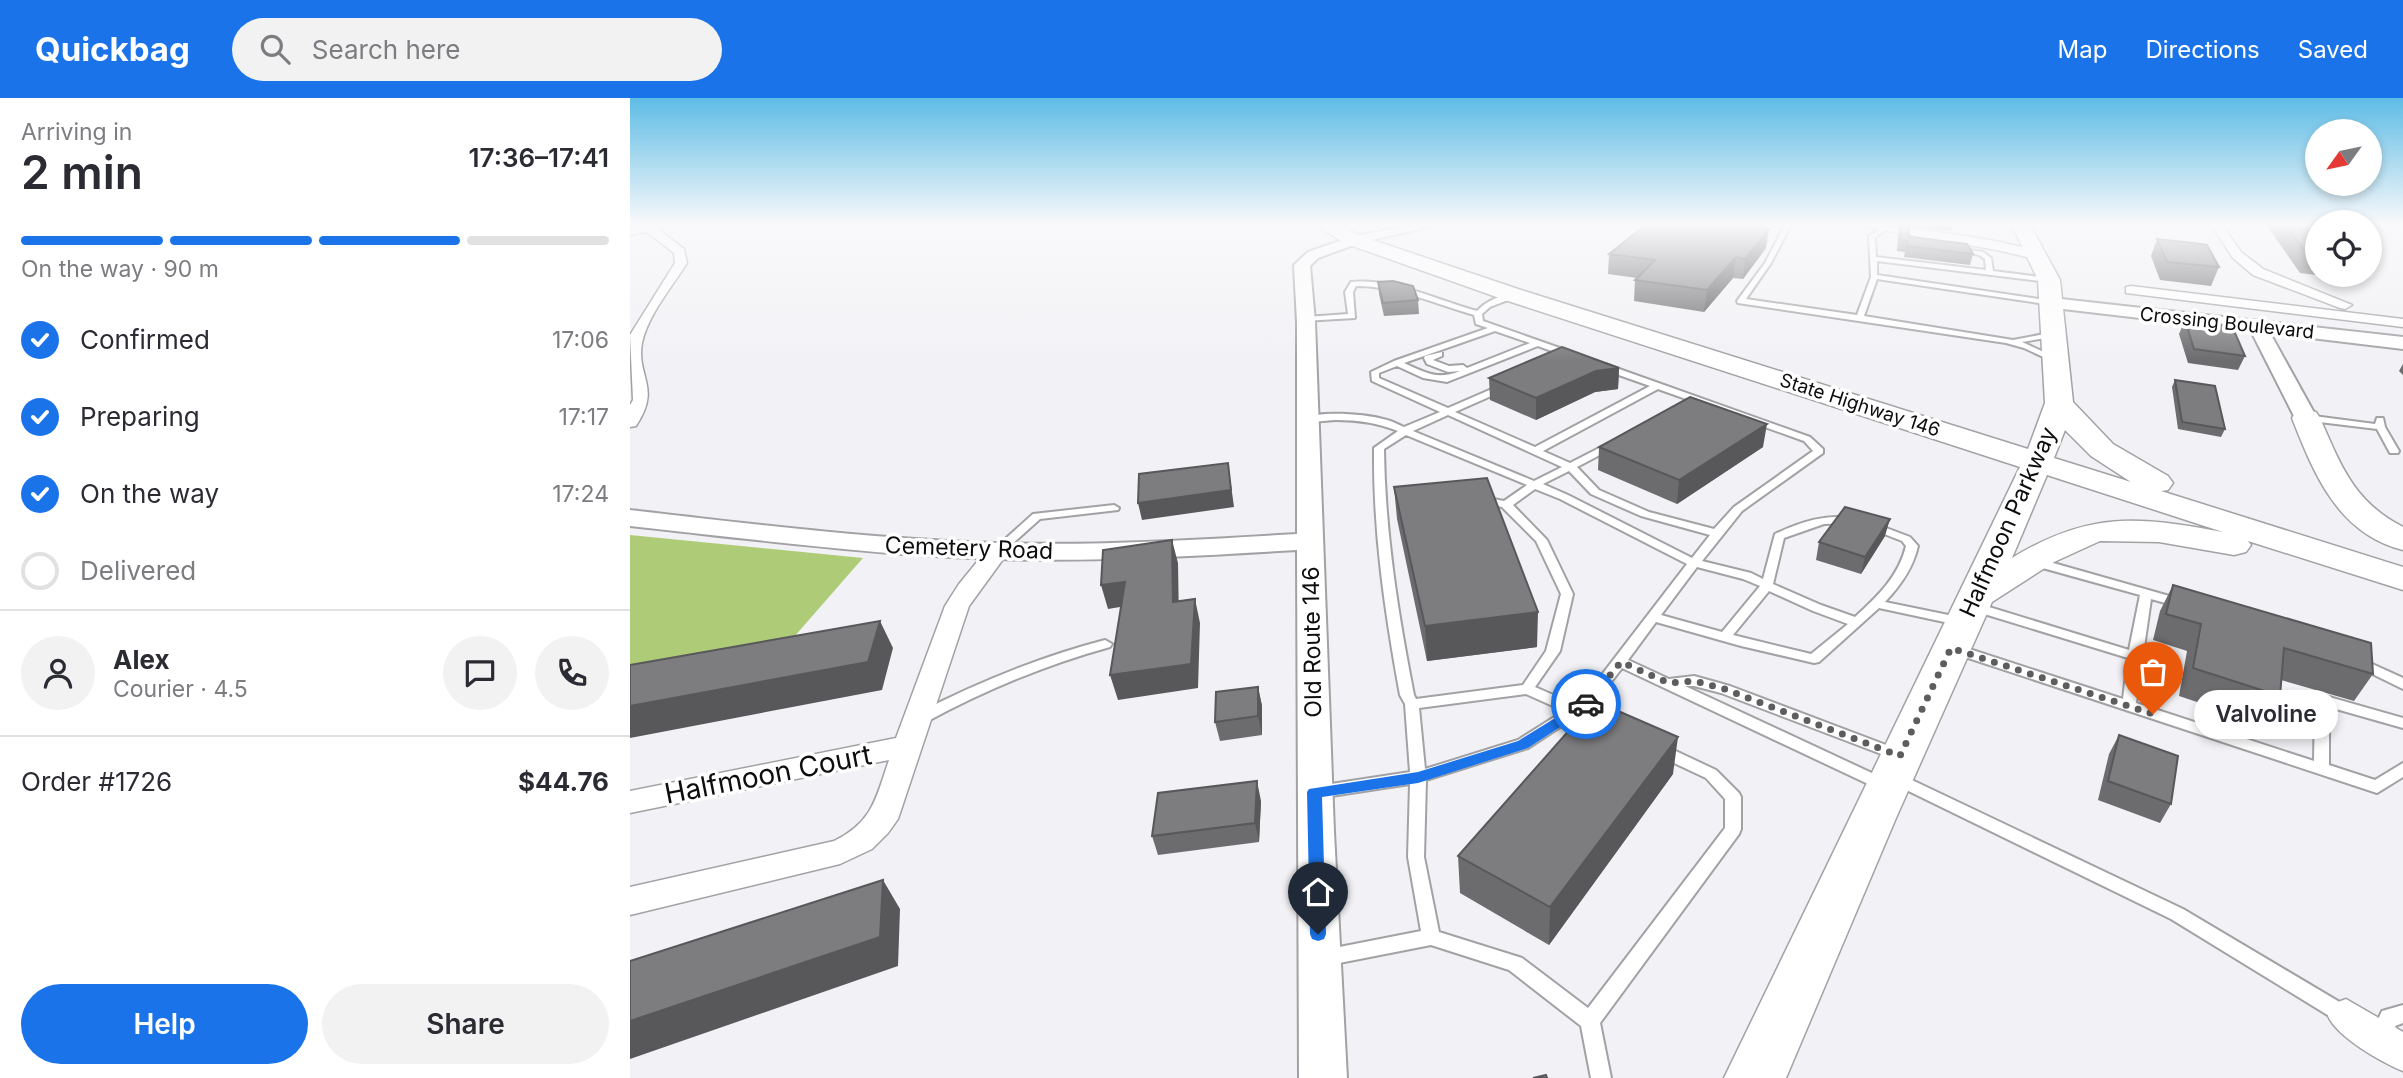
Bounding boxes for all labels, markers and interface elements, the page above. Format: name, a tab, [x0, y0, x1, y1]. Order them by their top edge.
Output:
search box	[232, 18, 722, 81]
text: Quickbag	[35, 29, 190, 69]
icon: search	[256, 30, 294, 68]
text: Search here	[312, 34, 460, 65]
text: Map	[2058, 35, 2107, 64]
text: Directions	[2145, 35, 2260, 64]
text: Saved	[2298, 35, 2368, 64]
text: Arriving in	[21, 118, 132, 146]
north arrow	[2305, 119, 2382, 196]
map controls	[2305, 119, 2382, 287]
text: 17:36–17:41	[469, 142, 609, 173]
text: 2 min	[21, 144, 143, 200]
button: locate	[2305, 210, 2382, 287]
text: On the way · 90 m	[21, 255, 219, 283]
street label: Crossing Boulevard	[2139, 302, 2315, 344]
icon: check	[21, 321, 59, 359]
text: Confirmed	[80, 324, 210, 355]
text: 17:06	[552, 326, 609, 354]
street label: State Highway 146	[1777, 368, 1943, 442]
icon: check	[21, 398, 59, 436]
text: Preparing	[80, 401, 200, 432]
text: 17:17	[558, 403, 609, 431]
street label: Halfmoon Parkway	[1953, 422, 2063, 622]
icon: check	[21, 475, 59, 513]
text: On the way	[80, 478, 219, 509]
text: 17:24	[552, 480, 609, 508]
street label: Cemetery Road	[884, 531, 1054, 565]
text: Delivered	[80, 555, 196, 586]
street label: Old Route 146	[1297, 566, 1327, 718]
button: person	[21, 636, 95, 710]
button: chat	[443, 636, 517, 710]
button: phone	[535, 636, 609, 710]
pin	[2123, 642, 2183, 714]
text: Alex	[113, 644, 170, 675]
icon: bag	[2134, 653, 2172, 691]
courier	[1551, 669, 1621, 739]
text: Courier · 4.5	[113, 675, 248, 703]
icon: car	[1567, 685, 1605, 723]
callout: Valvoline	[2195, 690, 2338, 738]
text: Valvoline	[2215, 700, 2317, 728]
street label: Halfmoon Court	[662, 737, 874, 811]
text: Order #1726	[21, 766, 172, 797]
text: $44.76	[518, 766, 609, 797]
pin	[1288, 862, 1348, 934]
icon: home	[1299, 873, 1337, 911]
button: Help	[21, 984, 308, 1064]
button: Share	[322, 984, 609, 1064]

